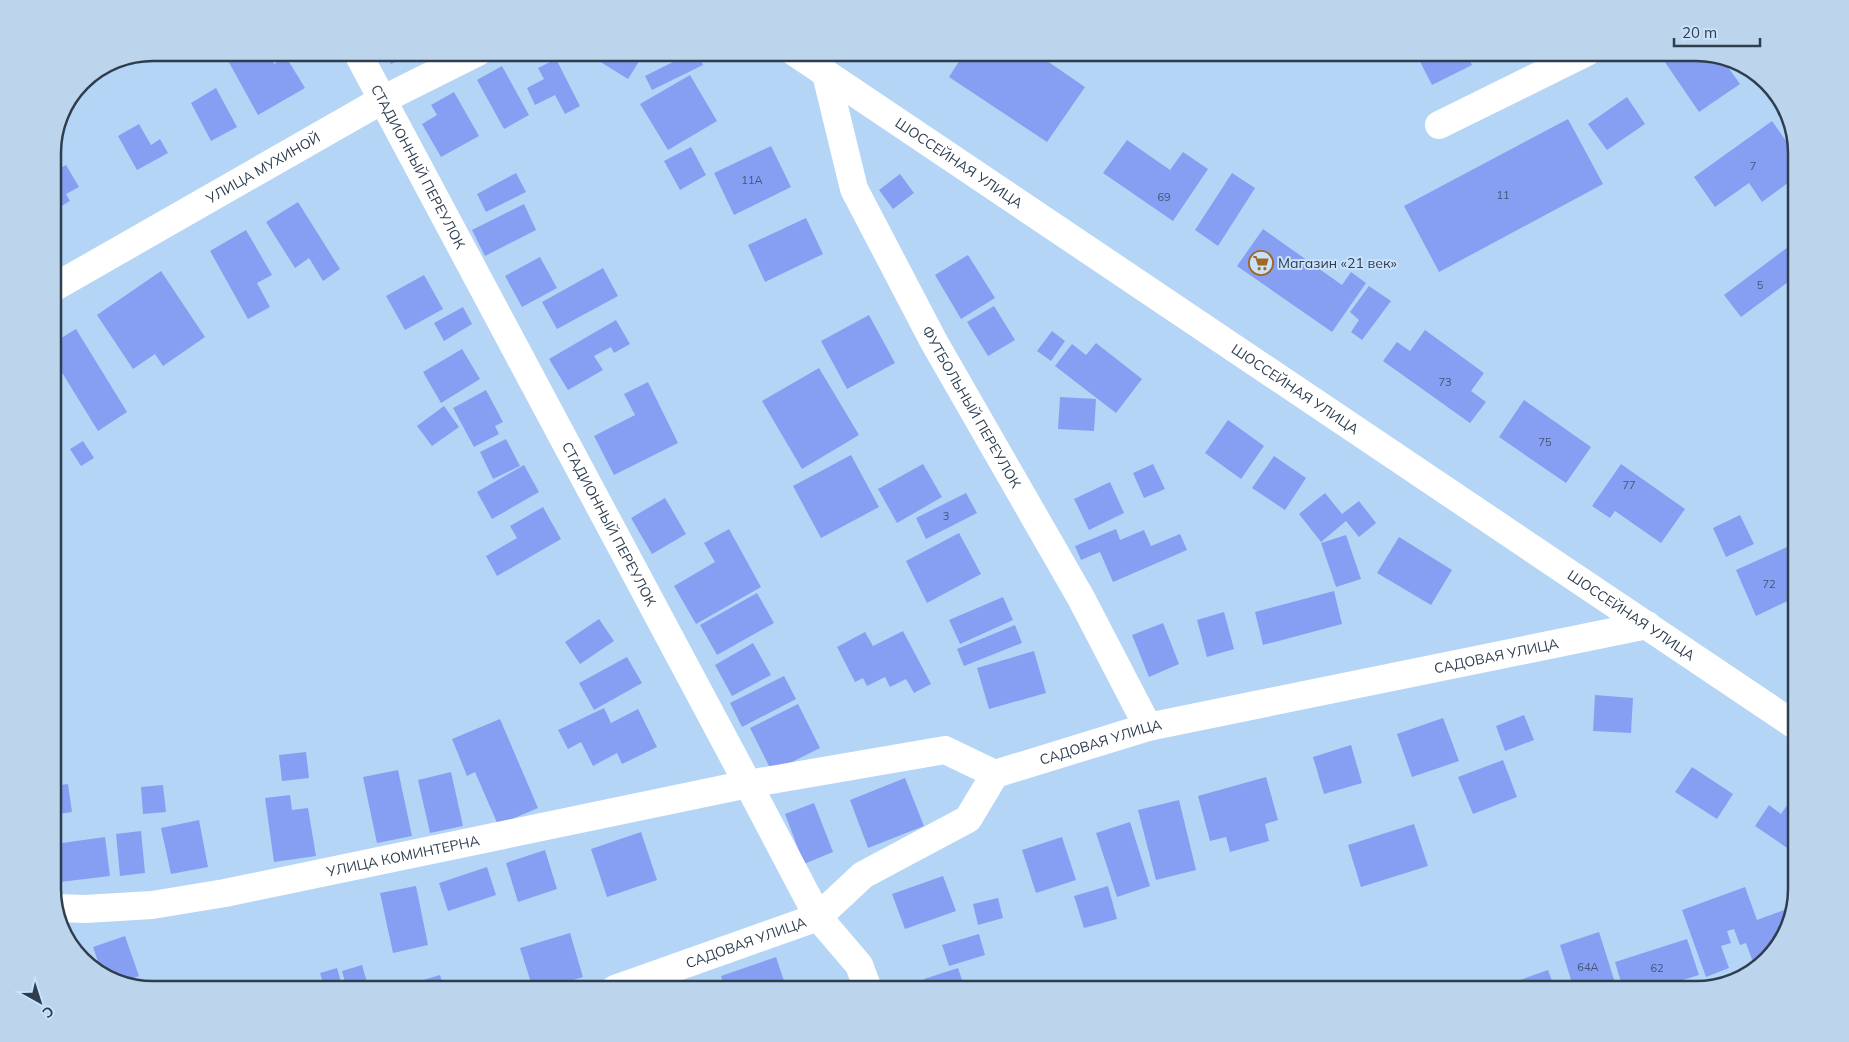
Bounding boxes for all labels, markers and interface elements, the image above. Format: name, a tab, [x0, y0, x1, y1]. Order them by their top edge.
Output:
scale bar	[1674, 15, 1760, 47]
text: 20 m	[1682, 23, 1717, 42]
street label: СТАДИОННЫЙ ПЕРЕУЛОК	[367, 81, 470, 253]
street label: ШОССЕЙНАЯ УЛИЦА	[892, 114, 1027, 213]
street label: УЛИЦА МУХИНОЙ	[202, 128, 323, 208]
house number: 7	[1750, 159, 1756, 173]
house number: 11А	[741, 173, 763, 187]
house number: 11	[1496, 188, 1510, 202]
house number: 69	[1157, 190, 1171, 204]
supermarket icon: Магазин «21 век»	[1248, 250, 1274, 276]
place label: Магазин «21 век»	[1278, 254, 1397, 272]
house number: 5	[1757, 278, 1764, 292]
street label: ФУТБОЛЬНЫЙ ПЕРЕУЛОК	[918, 323, 1025, 492]
street label: ШОССЕЙНАЯ УЛИЦА	[1228, 340, 1363, 439]
house number: 73	[1438, 375, 1452, 389]
house number: 75	[1538, 435, 1552, 449]
street label: СТАДИОННЫЙ ПЕРЕУЛОК	[558, 439, 661, 610]
house number: 77	[1622, 478, 1636, 492]
house number: 3	[943, 509, 949, 523]
street label: ШОССЕЙНАЯ УЛИЦА	[1564, 566, 1699, 665]
house number: 72	[1762, 577, 1776, 591]
street label: САДОВАЯ УЛИЦА	[1432, 634, 1561, 677]
street label: САДОВАЯ УЛИЦА	[1038, 715, 1164, 769]
street label: УЛИЦА КОМИНТЕРНА	[324, 831, 482, 881]
street label: САДОВАЯ УЛИЦА	[683, 913, 809, 972]
house number: 64А	[1577, 960, 1599, 974]
house number: 62	[1650, 961, 1664, 975]
north arrow	[15, 977, 65, 1027]
text: С	[39, 1002, 58, 1022]

